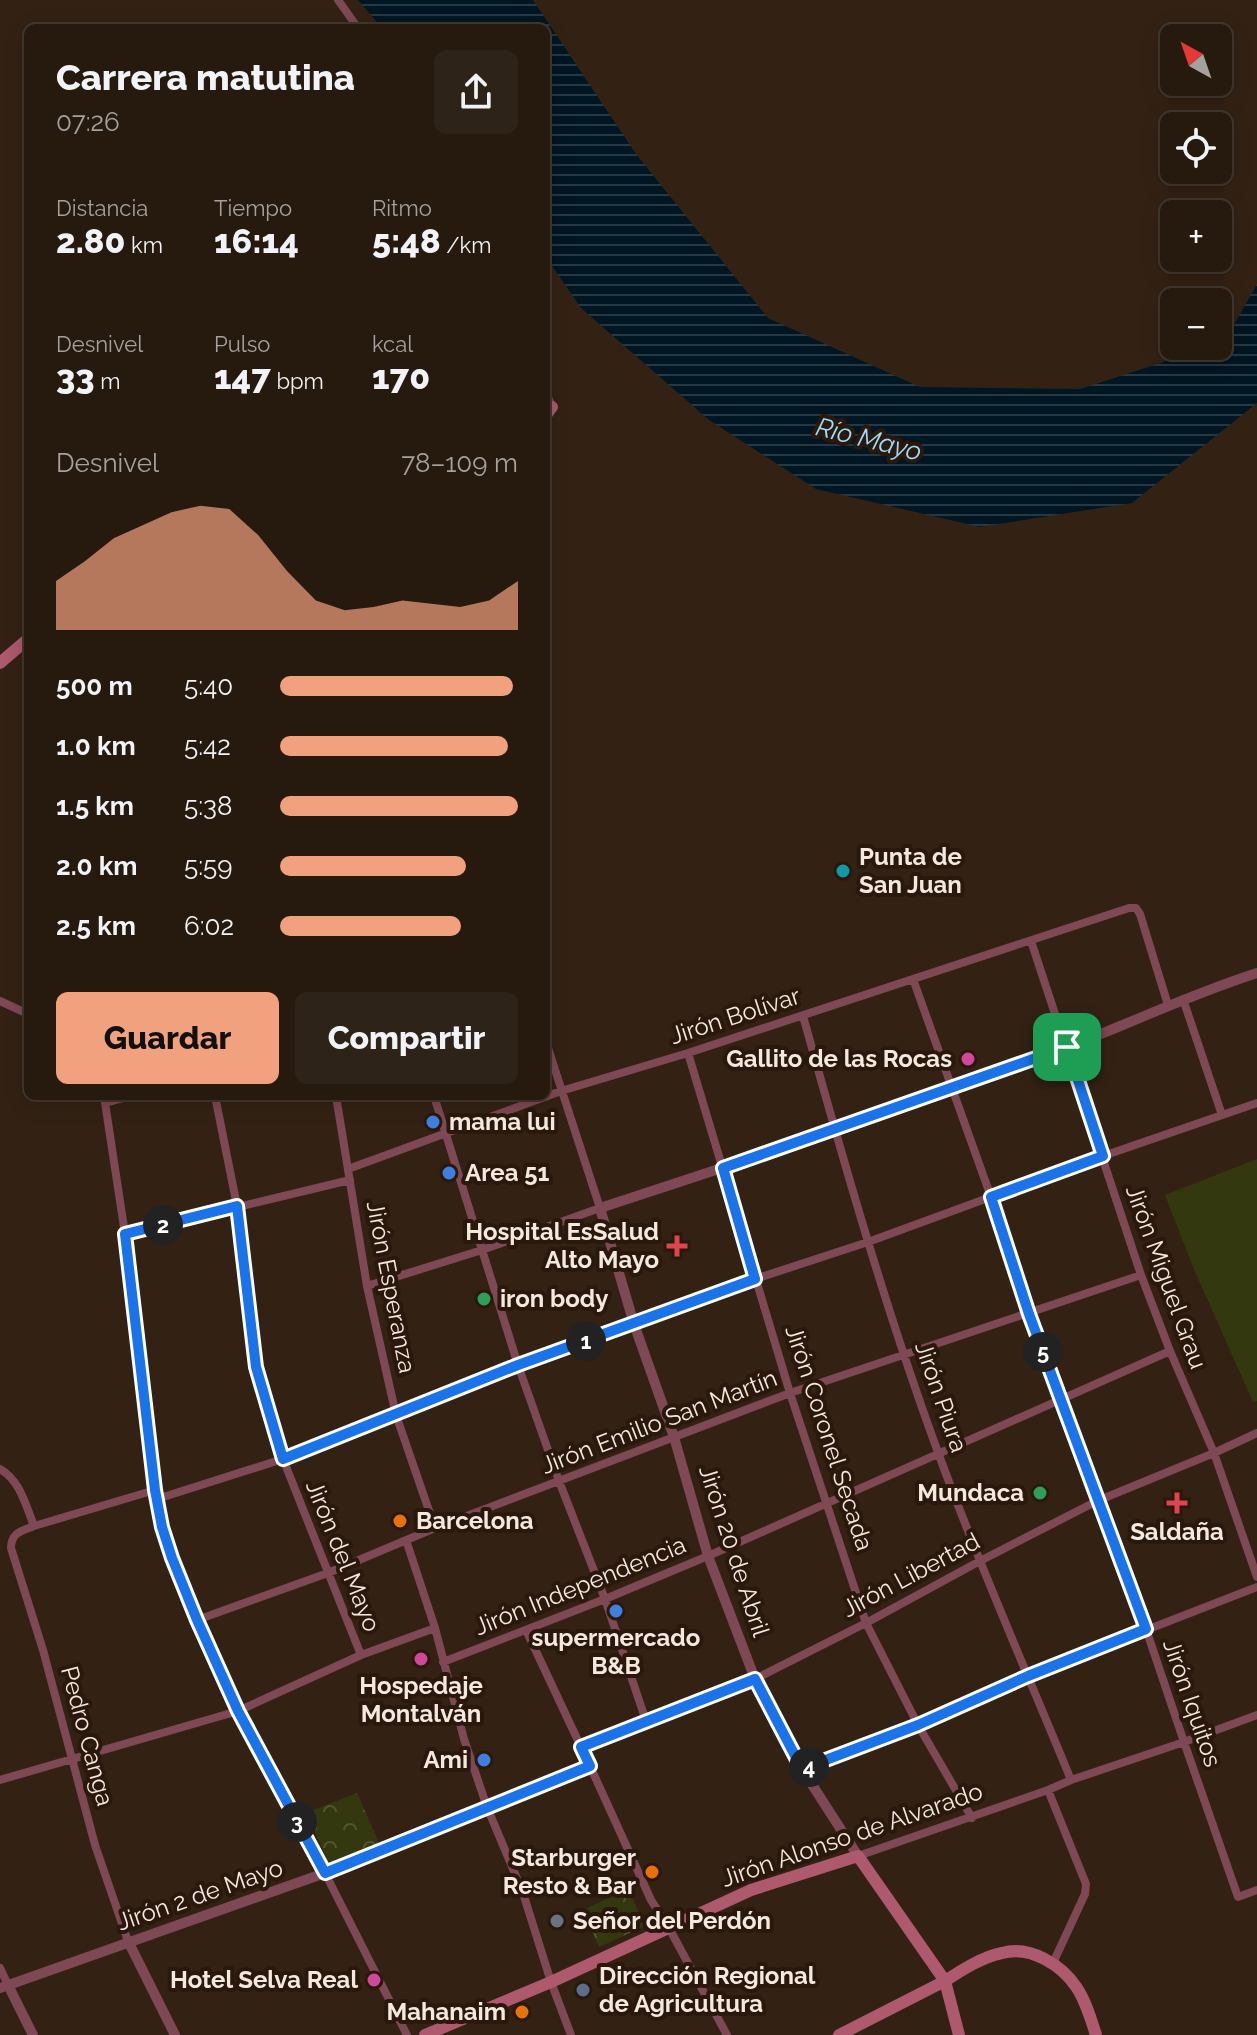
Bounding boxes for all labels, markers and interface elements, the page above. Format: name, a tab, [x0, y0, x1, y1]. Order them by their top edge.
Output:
north arrow	[1160, 24, 1232, 96]
map controls	[1160, 24, 1232, 360]
button: share	[434, 50, 518, 134]
text: Carrera matutina	[56, 56, 355, 98]
text: 07:26	[56, 107, 120, 137]
button: locate	[1160, 112, 1232, 184]
text: Distancia	[56, 195, 148, 221]
text: Tiempo	[214, 195, 292, 221]
text: Ritmo	[372, 195, 432, 221]
button: +	[1160, 200, 1232, 272]
text: 2.80	[56, 221, 125, 261]
text: 16:14	[214, 221, 299, 261]
text: 5:48	[372, 221, 441, 261]
text: km	[125, 232, 163, 258]
text: /km	[441, 232, 491, 258]
button: −	[1160, 288, 1232, 360]
text: Desnivel	[56, 331, 143, 357]
text: Pulso	[214, 331, 270, 357]
text: kcal	[372, 331, 413, 357]
text: 33	[56, 357, 95, 397]
text: 147	[214, 357, 271, 397]
text: 170	[372, 357, 430, 397]
text: m	[95, 368, 121, 394]
text: bpm	[271, 368, 324, 394]
water label: Río Mayo	[813, 411, 925, 467]
text: Desnivel	[56, 448, 159, 478]
text: 78–109 m	[401, 448, 518, 478]
text: 500 m	[56, 671, 133, 701]
text: 5:40	[184, 671, 233, 701]
text: 1.0 km	[56, 731, 136, 761]
text: 5:42	[184, 731, 231, 761]
text: 1.5 km	[56, 791, 134, 821]
text: 5:38	[184, 791, 232, 821]
place label: Punta de San Juan	[859, 842, 962, 899]
text: 2.0 km	[56, 851, 137, 881]
text: 5:59	[184, 851, 232, 881]
marker: Punta de San Juan	[834, 862, 852, 880]
text: 2.5 km	[56, 911, 136, 941]
text: 6:02	[184, 911, 234, 941]
street label: Jirón Bolívar	[666, 981, 804, 1050]
button: Guardar	[56, 992, 279, 1084]
button: Compartir	[295, 992, 518, 1084]
pin	[1033, 1013, 1101, 1081]
icon: arrive	[1045, 1025, 1089, 1069]
place label: Gallito de las Rocas	[726, 1044, 952, 1073]
marker: Gallito de las Rocas	[959, 1050, 977, 1068]
place label: mama lui	[449, 1107, 556, 1136]
marker: mama lui	[424, 1113, 442, 1131]
place label: Area 51	[465, 1158, 549, 1187]
marker: Area 51	[440, 1164, 458, 1182]
street label: Jirón Miguel Grau	[1120, 1181, 1213, 1373]
street label: Jirón Esperanza	[361, 1198, 422, 1375]
pin: 2	[143, 1205, 183, 1245]
text: 2	[157, 1212, 169, 1238]
place label: Hospital EsSalud Alto Mayo	[465, 1217, 659, 1274]
marker: Hospital EsSalud Alto Mayo	[666, 1235, 688, 1257]
place label: iron body	[500, 1284, 608, 1313]
marker: iron body	[475, 1290, 493, 1308]
pin: 1	[566, 1321, 606, 1361]
street label: Jirón Coronel Secada	[779, 1322, 880, 1554]
text: 1	[581, 1328, 591, 1354]
pin: 5	[1023, 1332, 1063, 1372]
street label: Jirón Piura	[909, 1338, 974, 1456]
text: 5	[1037, 1339, 1049, 1365]
street label: Jirón Emilio San Martín	[537, 1363, 781, 1480]
street label: Jirón 20 de Abril	[693, 1462, 776, 1640]
street label: Jirón del Mayo	[300, 1476, 387, 1636]
place label: Mundaca	[917, 1478, 1024, 1507]
marker: Mundaca	[1031, 1484, 1049, 1502]
marker: Saldaña	[1166, 1492, 1188, 1514]
place label: Barcelona	[416, 1506, 534, 1535]
marker: Barcelona	[391, 1512, 409, 1530]
place label: Saldaña	[1130, 1517, 1224, 1546]
street label: Jirón Libertad	[837, 1526, 985, 1623]
street label: Jirón Independencia	[470, 1530, 690, 1641]
marker: supermercado B&B	[607, 1602, 625, 1620]
place label: supermercado B&B	[532, 1623, 700, 1680]
street label: Jirón Iquitos	[1157, 1635, 1228, 1770]
marker: Hospedaje Montalván	[412, 1650, 430, 1668]
street label: Pedro Canga	[55, 1663, 120, 1809]
place label: Hospedaje Montalván	[359, 1671, 483, 1728]
place label: Ami	[423, 1745, 468, 1774]
pin: 4	[789, 1747, 829, 1787]
marker: Ami	[475, 1751, 493, 1769]
text: 4	[803, 1754, 815, 1780]
street label: Jirón Alonso de Alvarado	[717, 1776, 986, 1893]
pin: 3	[277, 1802, 317, 1842]
text: 3	[291, 1809, 303, 1835]
place label: Starburger Resto & Bar	[503, 1843, 636, 1900]
street label: Jirón 2 de Mayo	[113, 1853, 287, 1936]
marker: Starburger Resto & Bar	[643, 1863, 661, 1881]
place label: Señor del Perdón	[573, 1906, 771, 1935]
marker: Señor del Perdón	[548, 1912, 566, 1930]
place label: Dirección Regional de Agricultura	[599, 1961, 816, 2018]
place label: Hotel Selva Real	[170, 1965, 358, 1994]
marker: Hotel Selva Real	[365, 1971, 383, 1989]
marker: Dirección Regional de Agricultura	[574, 1981, 592, 1999]
place label: Mahanaim	[387, 1997, 506, 2026]
marker: Mahanaim	[513, 2003, 531, 2021]

